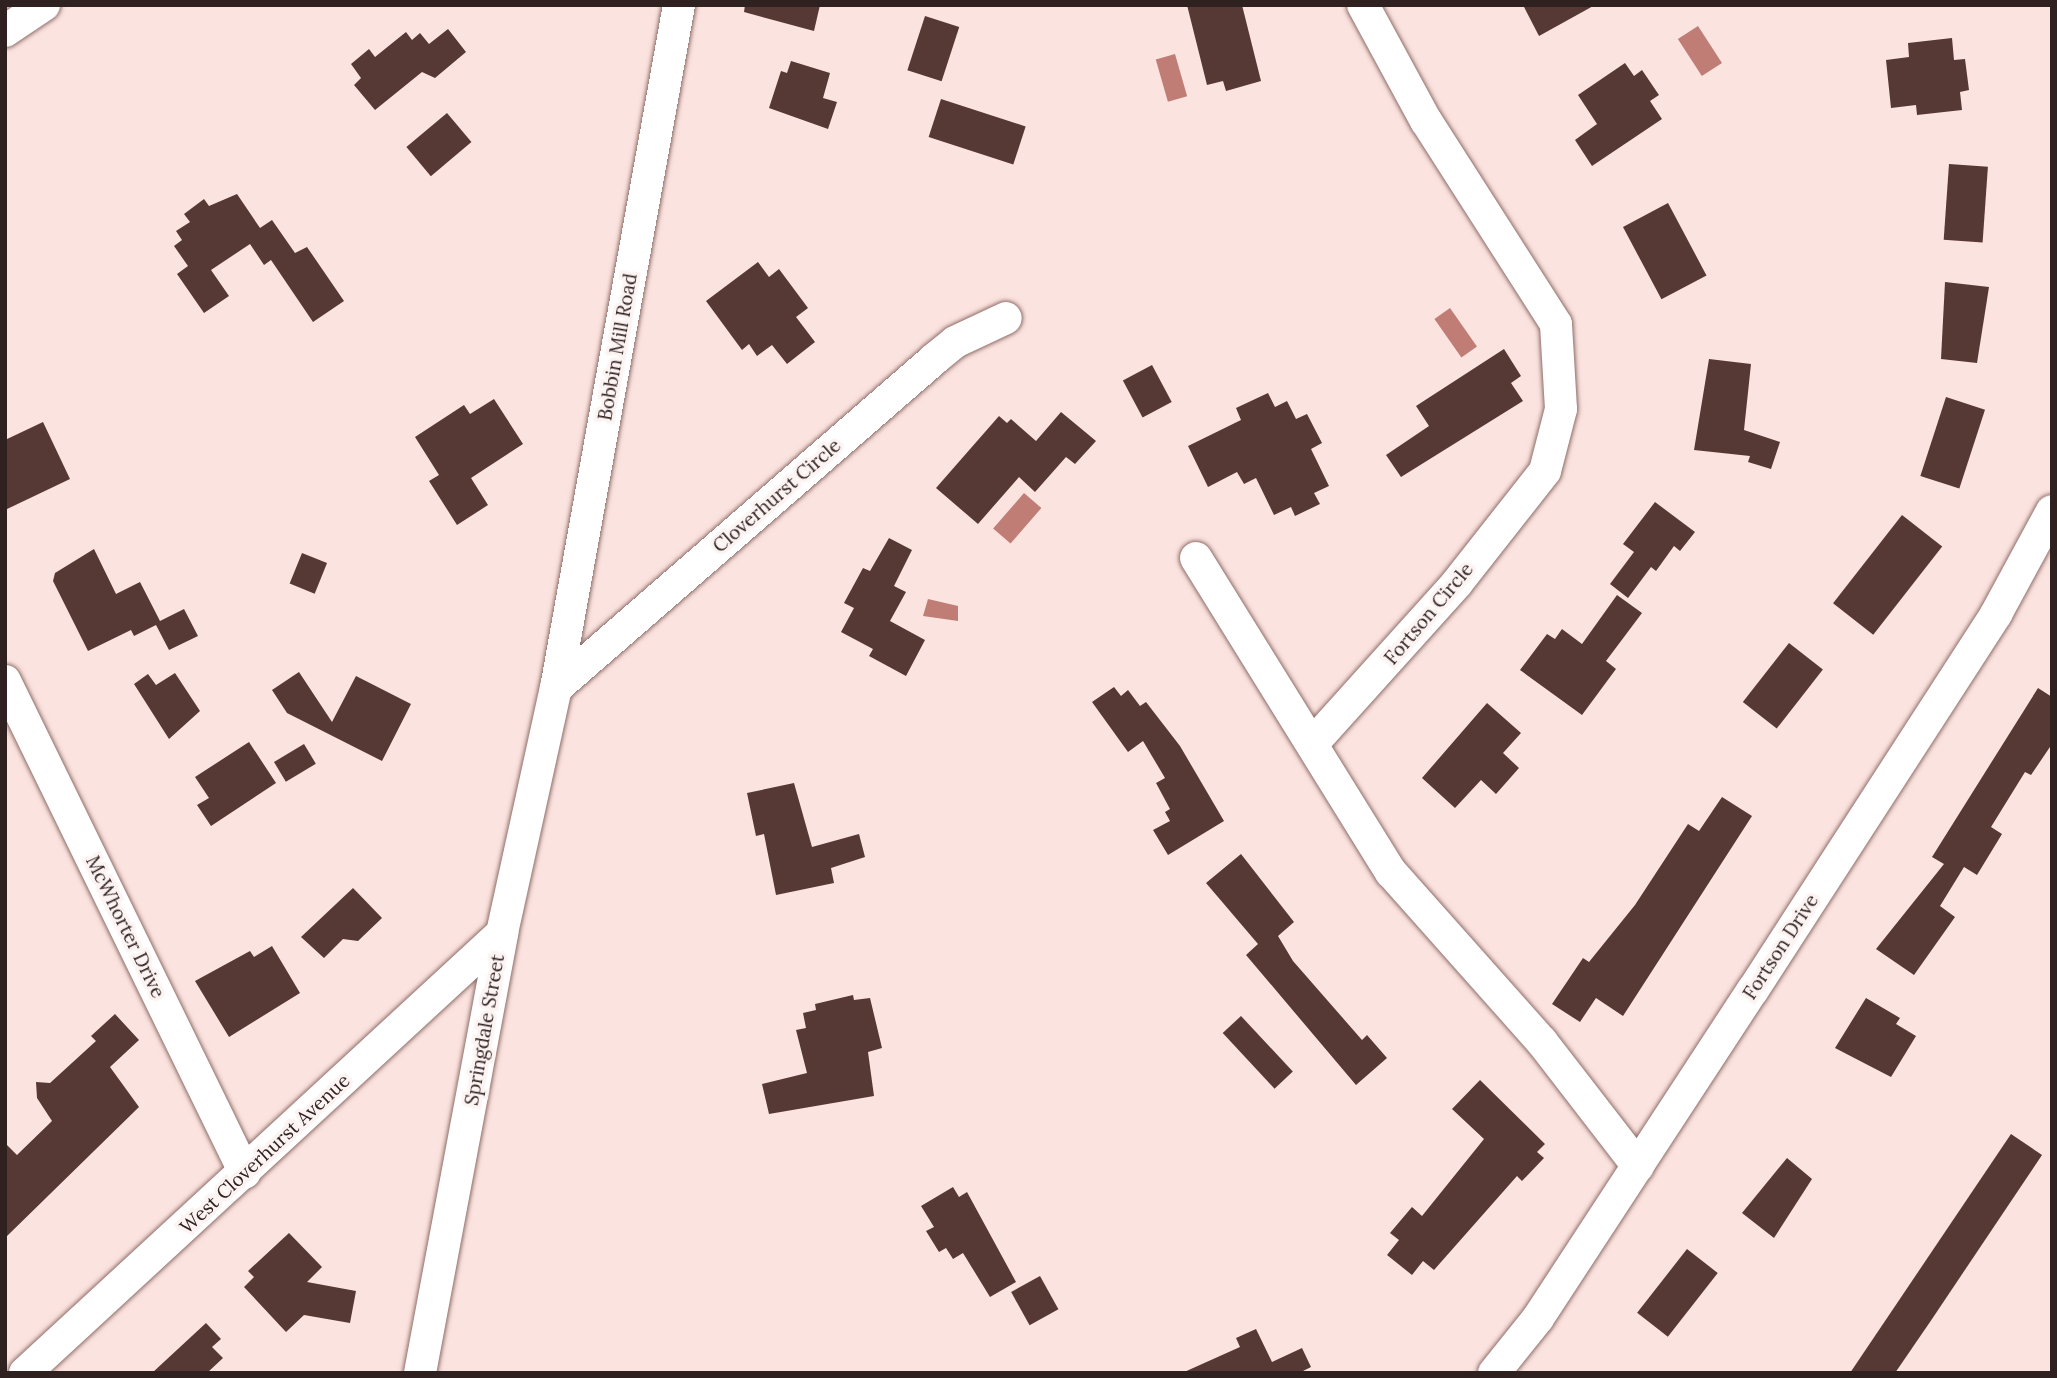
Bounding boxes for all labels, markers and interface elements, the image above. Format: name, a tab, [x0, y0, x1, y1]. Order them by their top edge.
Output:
street label: Bobbin Mill Road	[594, 272, 642, 422]
street label: Cloverhurst Circle	[708, 434, 846, 558]
street label: Fortson Circle	[1380, 559, 1478, 669]
street label: McWhorter Drive	[81, 852, 169, 1002]
street label: Fortson Drive	[1739, 890, 1823, 1004]
street label: Springdale Street	[460, 953, 510, 1107]
street label: West Cloverhurst Avenue	[175, 1069, 355, 1239]

